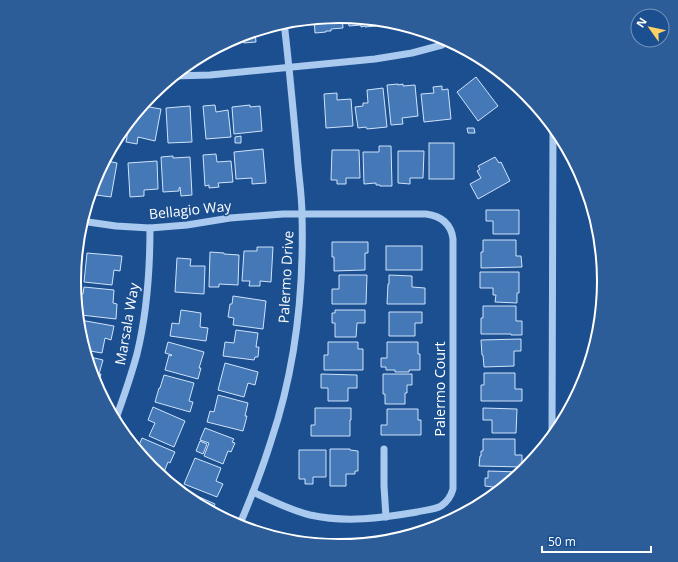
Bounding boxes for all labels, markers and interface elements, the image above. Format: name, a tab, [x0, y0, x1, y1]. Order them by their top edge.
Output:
north arrow	[630, 8, 670, 48]
text: N	[632, 14, 650, 30]
street label: Bellagio Way	[148, 196, 233, 223]
street label: Palermo Drive	[274, 230, 297, 324]
street label: Marsala Way	[110, 280, 143, 367]
street label: Palermo Court	[430, 342, 449, 436]
scale bar	[542, 528, 651, 554]
text: 50 m	[548, 533, 576, 550]

